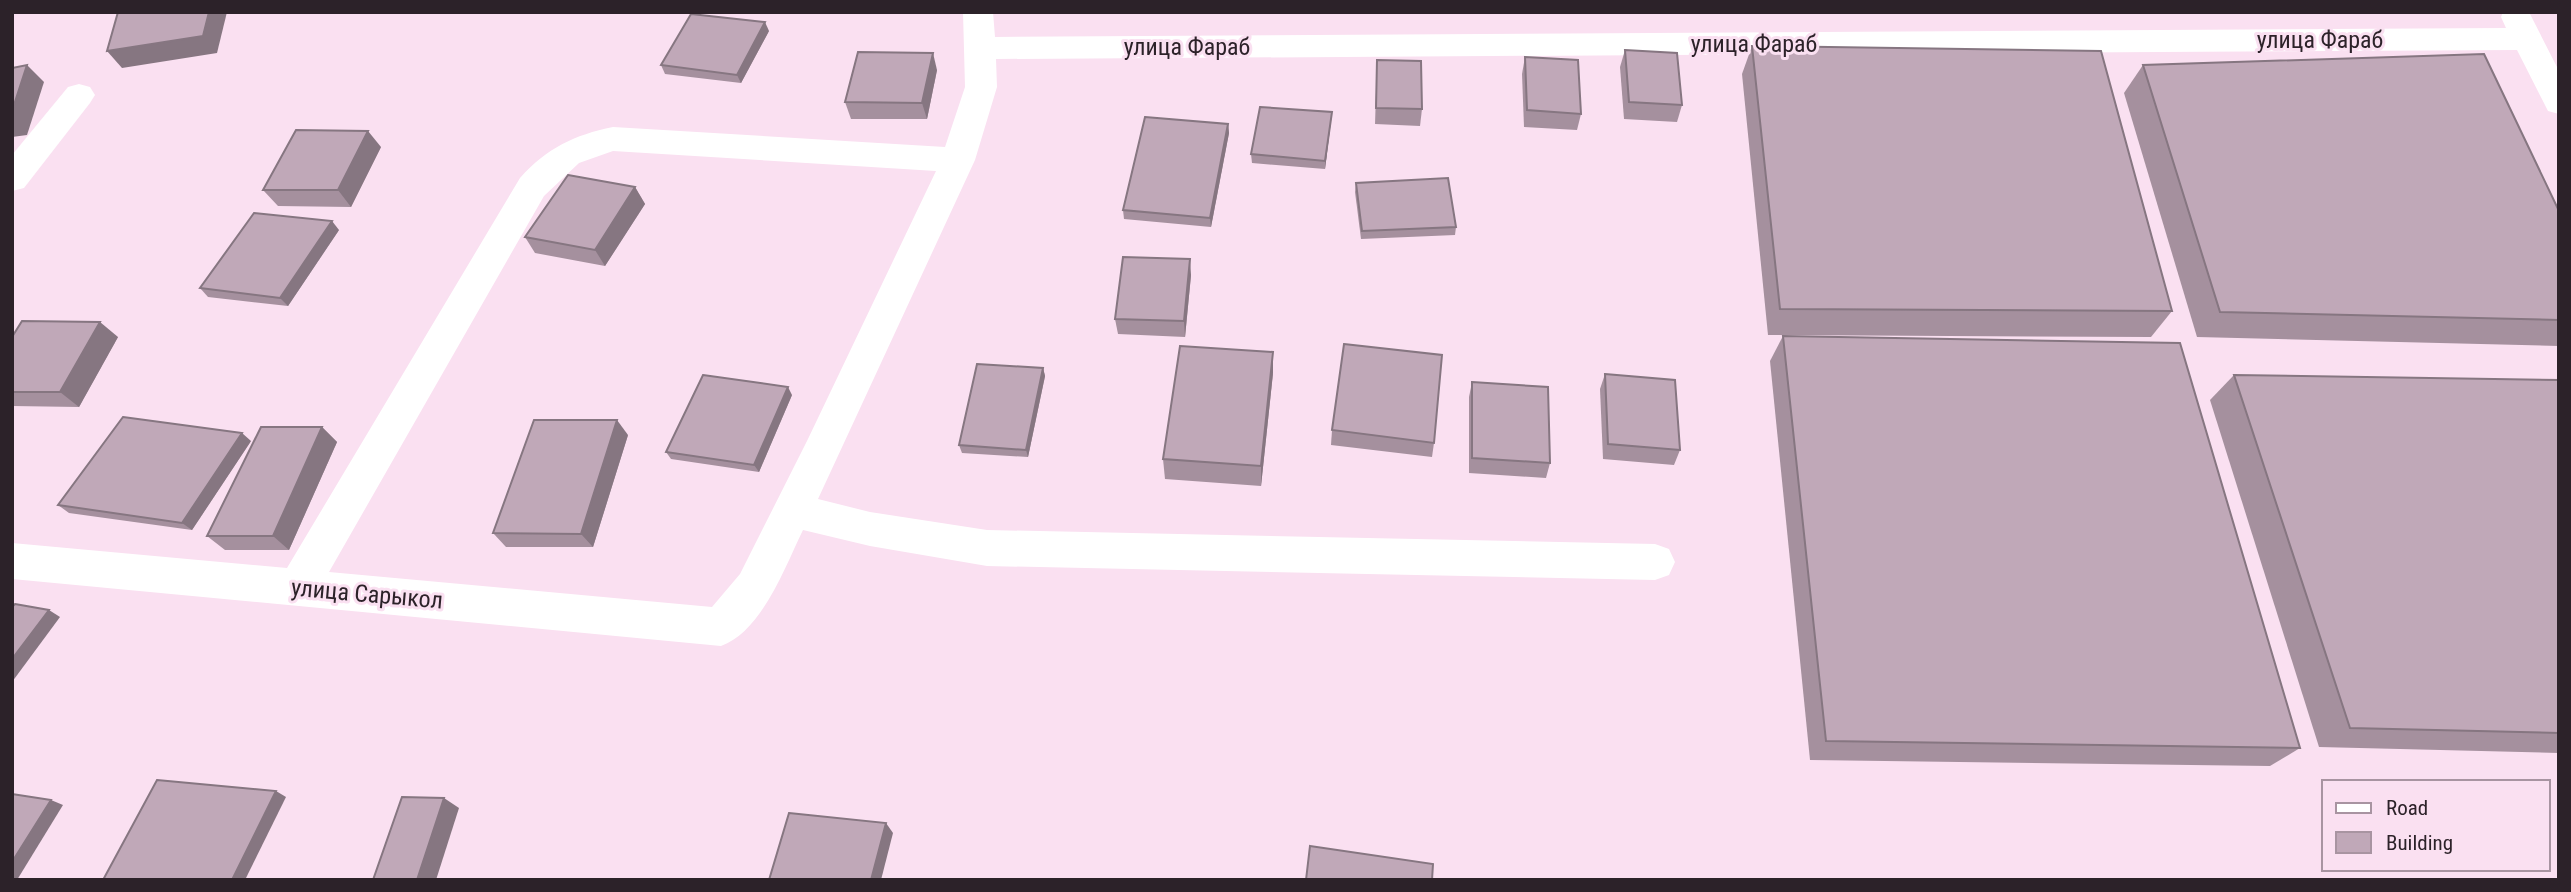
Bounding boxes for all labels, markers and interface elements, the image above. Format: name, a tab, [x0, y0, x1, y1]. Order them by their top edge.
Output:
street label: улица Фараб	[2257, 26, 2383, 54]
street label: улица Фараб	[1691, 30, 1817, 58]
street label: улица Фараб	[1124, 33, 1250, 61]
street label: улица Сарыкол	[290, 573, 444, 615]
legend	[2322, 780, 2550, 871]
text: Road	[2386, 796, 2428, 820]
text: Building	[2386, 831, 2453, 855]

